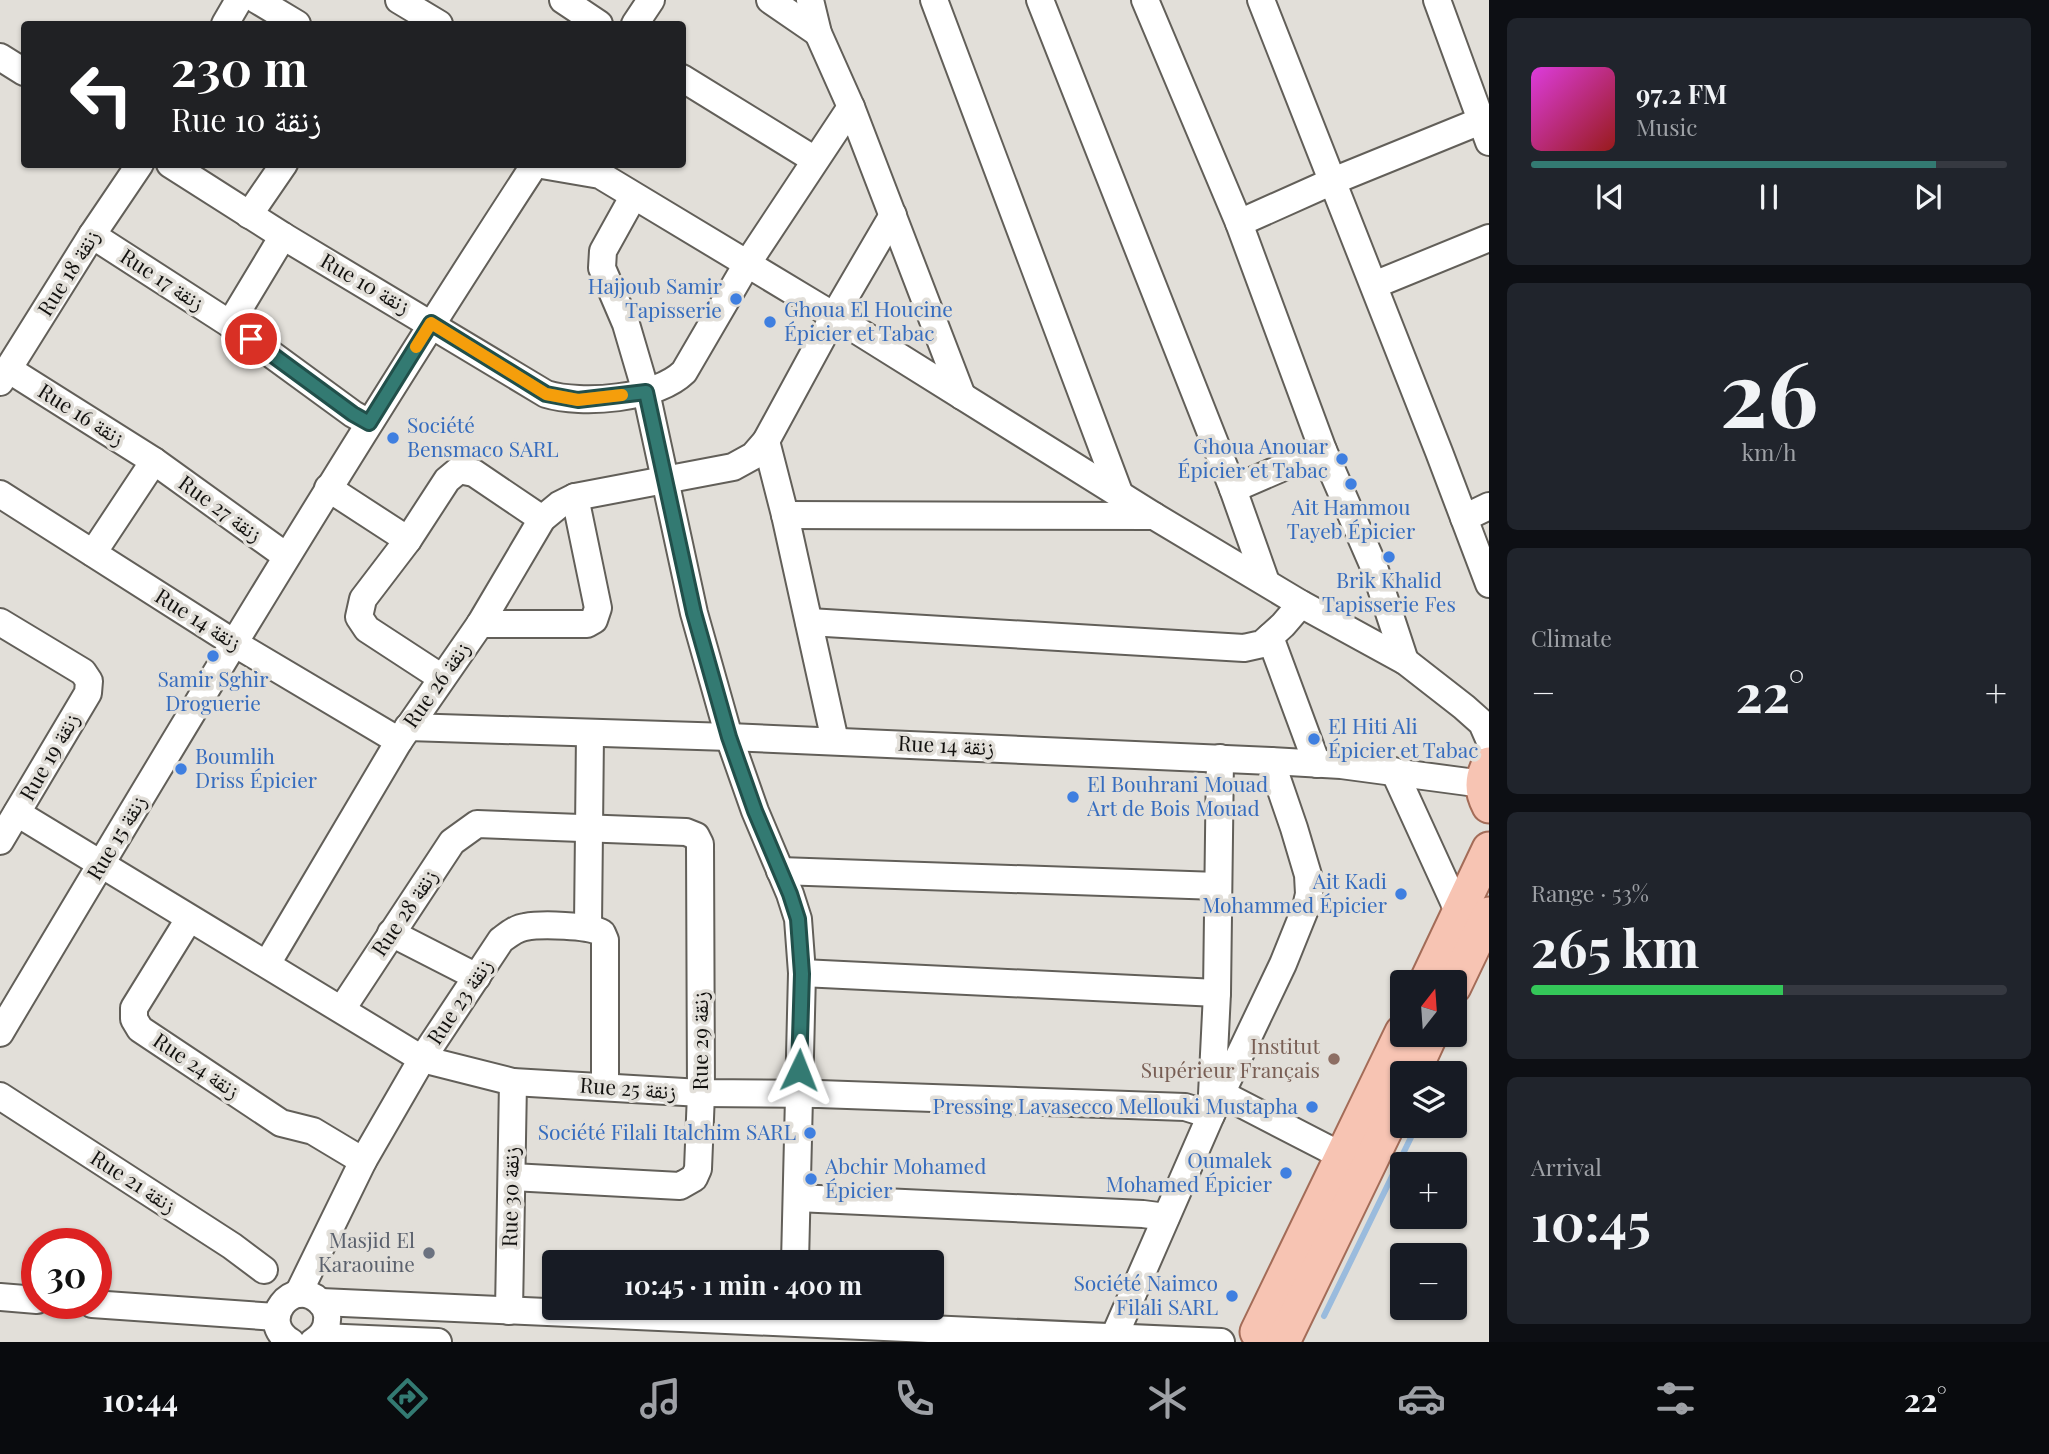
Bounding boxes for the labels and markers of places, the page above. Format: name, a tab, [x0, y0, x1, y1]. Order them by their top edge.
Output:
place label: Hajjoub Samir Tapisserie	[588, 271, 723, 323]
marker: Hajjoub Samir Tapisserie	[728, 291, 744, 307]
place label: Ghoua El Houcine Épicier et Tabac	[784, 294, 953, 346]
pin	[221, 309, 281, 369]
marker: Ghoua El Houcine Épicier et Tabac	[762, 314, 778, 330]
place label: Société Bensmaco SARL	[407, 410, 559, 462]
marker: Société Bensmaco SARL	[385, 430, 401, 446]
place label: Ghoua Anouar Épicier et Tabac	[1178, 431, 1329, 483]
marker: Ghoua Anouar Épicier et Tabac	[1334, 451, 1350, 467]
marker: Ait Hammou Tayeb Épicier	[1343, 476, 1359, 492]
place label: Ait Hammou Tayeb Épicier	[1287, 492, 1416, 544]
marker: Brik Khalid Tapisserie Fes	[1381, 549, 1397, 565]
place label: Brik Khalid Tapisserie Fes	[1322, 565, 1456, 617]
marker: Samir Sghir Droguerie	[205, 648, 221, 664]
place label: Samir Sghir Droguerie	[157, 664, 269, 716]
place label: El Hiti Ali Épicier et Tabac	[1328, 711, 1478, 763]
marker: El Hiti Ali Épicier et Tabac	[1306, 731, 1322, 747]
place label: Boumlih Driss Épicier	[195, 741, 318, 793]
marker: Boumlih Driss Épicier	[173, 761, 189, 777]
place label: El Bouhrani Mouad Art de Bois Mouad	[1086, 769, 1268, 821]
marker: El Bouhrani Mouad Art de Bois Mouad	[1065, 789, 1081, 805]
place label: Ait Kadi Mohammed Épicier	[1202, 866, 1388, 918]
marker: Ait Kadi Mohammed Épicier	[1393, 886, 1409, 902]
place label: Institut Supérieur Français	[1141, 1031, 1321, 1083]
marker: Institut Supérieur Français	[1326, 1051, 1342, 1067]
place label: Pressing Lavasecco Mellouki Mustapha	[933, 1091, 1299, 1119]
marker: Pressing Lavasecco Mellouki Mustapha	[1304, 1099, 1320, 1115]
place label: Société Filali Italchim SARL	[538, 1117, 796, 1145]
marker: Société Filali Italchim SARL	[802, 1125, 818, 1141]
place label: Oumalek Mohamed Épicier	[1106, 1145, 1273, 1197]
place label: Abchir Mohamed Épicier	[824, 1151, 986, 1203]
marker: Oumalek Mohamed Épicier	[1278, 1165, 1294, 1181]
marker: Abchir Mohamed Épicier	[803, 1171, 819, 1187]
place label: Masjid El Karaouine	[318, 1225, 415, 1277]
marker: Masjid El Karaouine	[421, 1245, 437, 1261]
place label: Société Naimco Filali SARL	[1074, 1268, 1218, 1320]
marker: Société Naimco Filali SARL	[1224, 1288, 1240, 1304]

